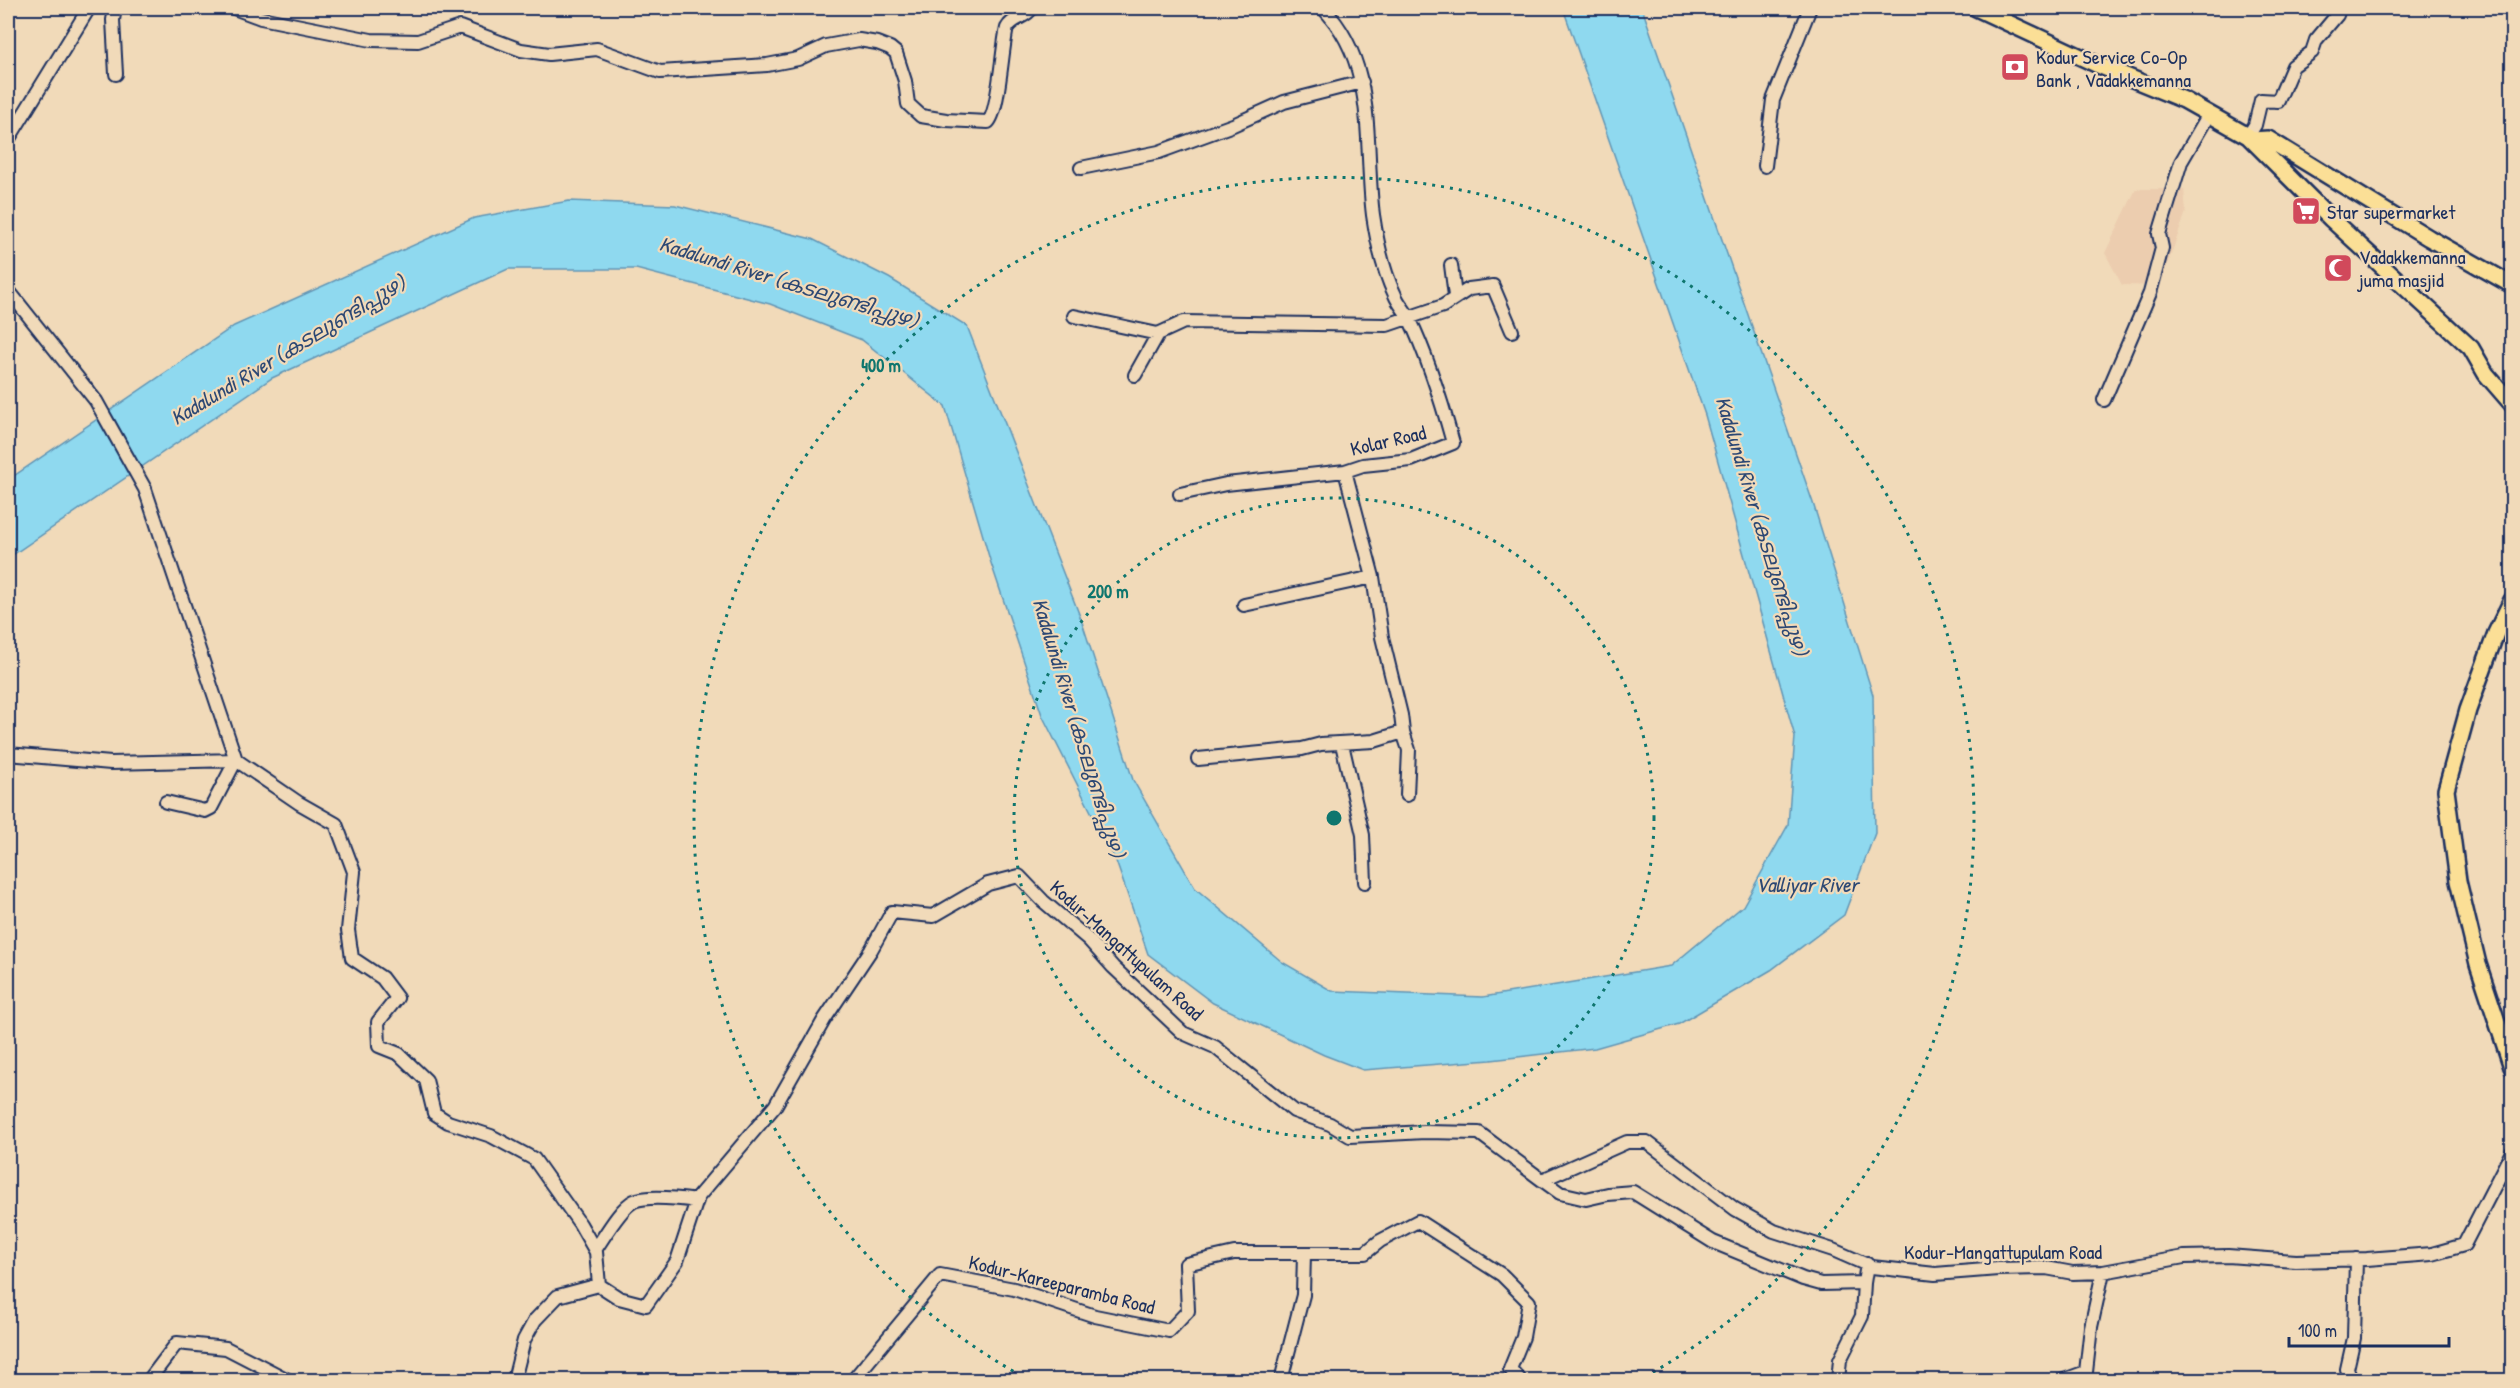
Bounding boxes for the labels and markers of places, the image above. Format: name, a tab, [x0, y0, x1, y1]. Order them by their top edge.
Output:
place label: Kodur Service Co-Op Bank , Vadakkemanna	[2036, 43, 2191, 93]
bank icon: Kodur Service Co-Op Bank , Vadakkemanna	[1999, 51, 2031, 83]
supermarket icon: Star supermarket	[2290, 195, 2322, 227]
place label: Star supermarket	[2327, 198, 2457, 225]
place label: Vadakkemanna juma masjid	[2356, 243, 2466, 293]
mosque icon: Vadakkemanna juma masjid	[2322, 252, 2354, 284]
centre of rings	[1324, 808, 1344, 828]

